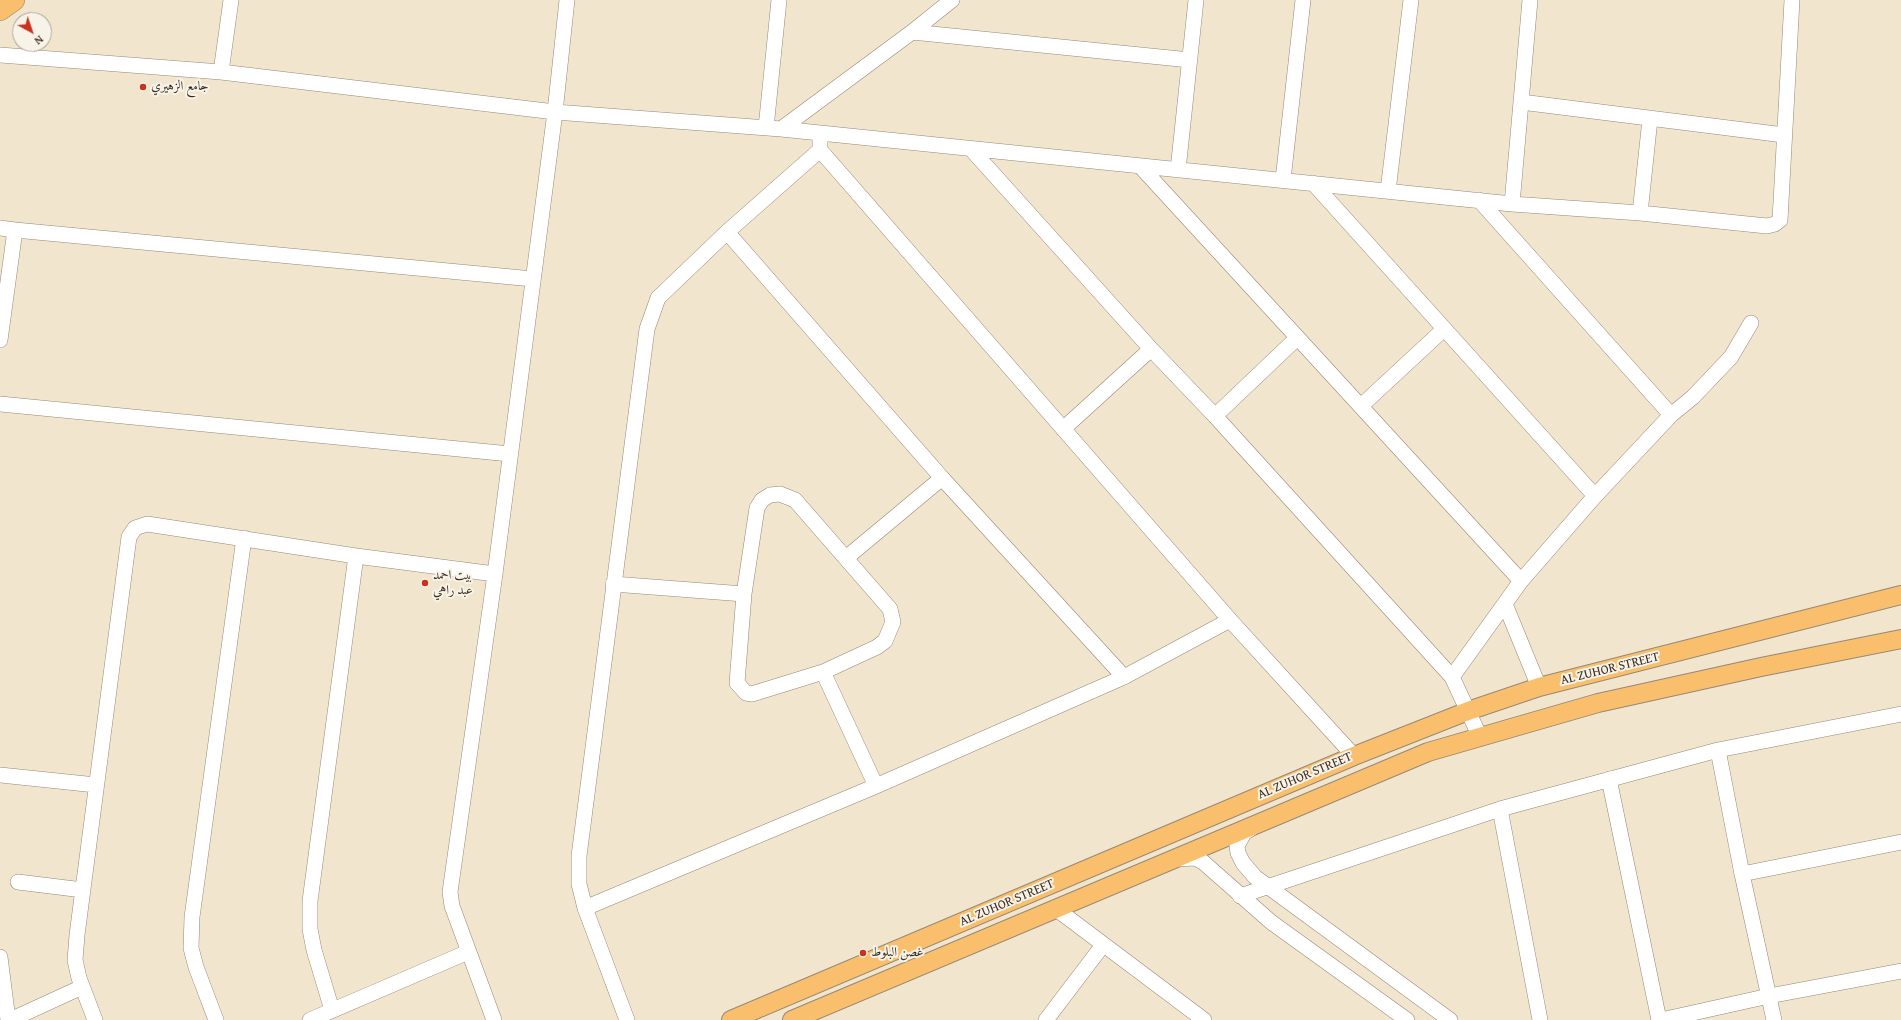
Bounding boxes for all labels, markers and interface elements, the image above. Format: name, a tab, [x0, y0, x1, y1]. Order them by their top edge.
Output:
north arrow	[12, 12, 52, 52]
text: N	[31, 32, 47, 49]
place label: جامع الزهيري	[151, 79, 209, 95]
marker: جامع الزهيري	[138, 82, 148, 92]
place label: بيت احمد عبد راهي	[433, 568, 473, 599]
marker: بيت احمد عبد راهي	[420, 578, 430, 588]
street label: AL ZUHOR STREET	[1559, 649, 1661, 689]
street label: AL ZUHOR STREET	[1255, 749, 1355, 803]
street label: AL ZUHOR STREET	[957, 876, 1057, 930]
place label: غصن البلوط	[871, 945, 923, 961]
marker: غصن البلوط	[858, 948, 868, 958]

